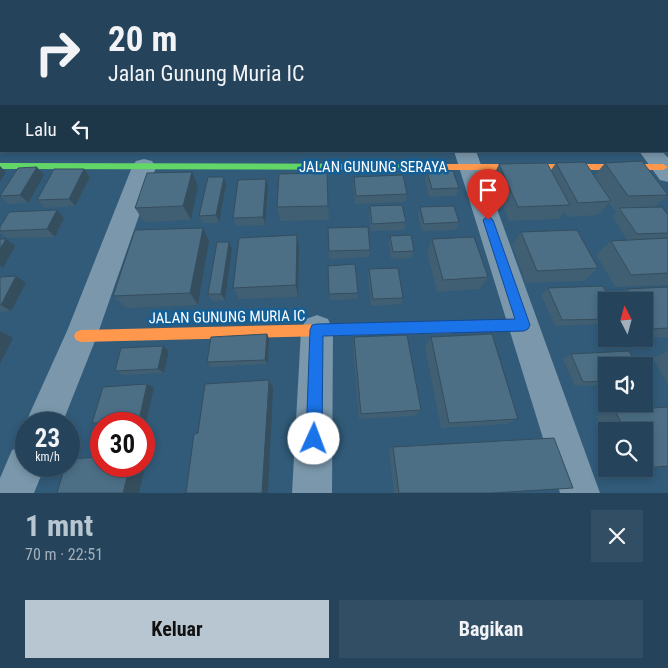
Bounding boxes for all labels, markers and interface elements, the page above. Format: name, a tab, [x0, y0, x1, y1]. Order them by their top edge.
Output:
text: 20 m	[108, 19, 177, 60]
icon: right	[25, 20, 90, 85]
text: Jalan Gunung Muria IC	[108, 61, 305, 86]
icon: left	[67, 115, 95, 143]
text: Lalu	[25, 118, 57, 141]
street label: JALAN GUNUNG SERAYA	[299, 158, 447, 176]
pin	[467, 169, 509, 220]
icon: arrive	[474, 176, 502, 204]
north arrow	[598, 292, 652, 348]
map controls	[598, 292, 653, 477]
street label: JALAN GUNUNG MURIA IC	[148, 307, 306, 327]
button: sound	[598, 357, 653, 412]
speed limit sign: 30	[90, 412, 155, 477]
position arrow	[287, 412, 339, 464]
button: search	[598, 422, 653, 477]
text: 23	[35, 424, 60, 453]
text: km/h	[35, 450, 60, 464]
text: 1 mnt	[25, 508, 93, 543]
button: close	[591, 510, 643, 562]
text: 70 m · 22:51	[25, 545, 103, 564]
button: Keluar	[25, 600, 329, 658]
button: Bagikan	[339, 600, 643, 658]

